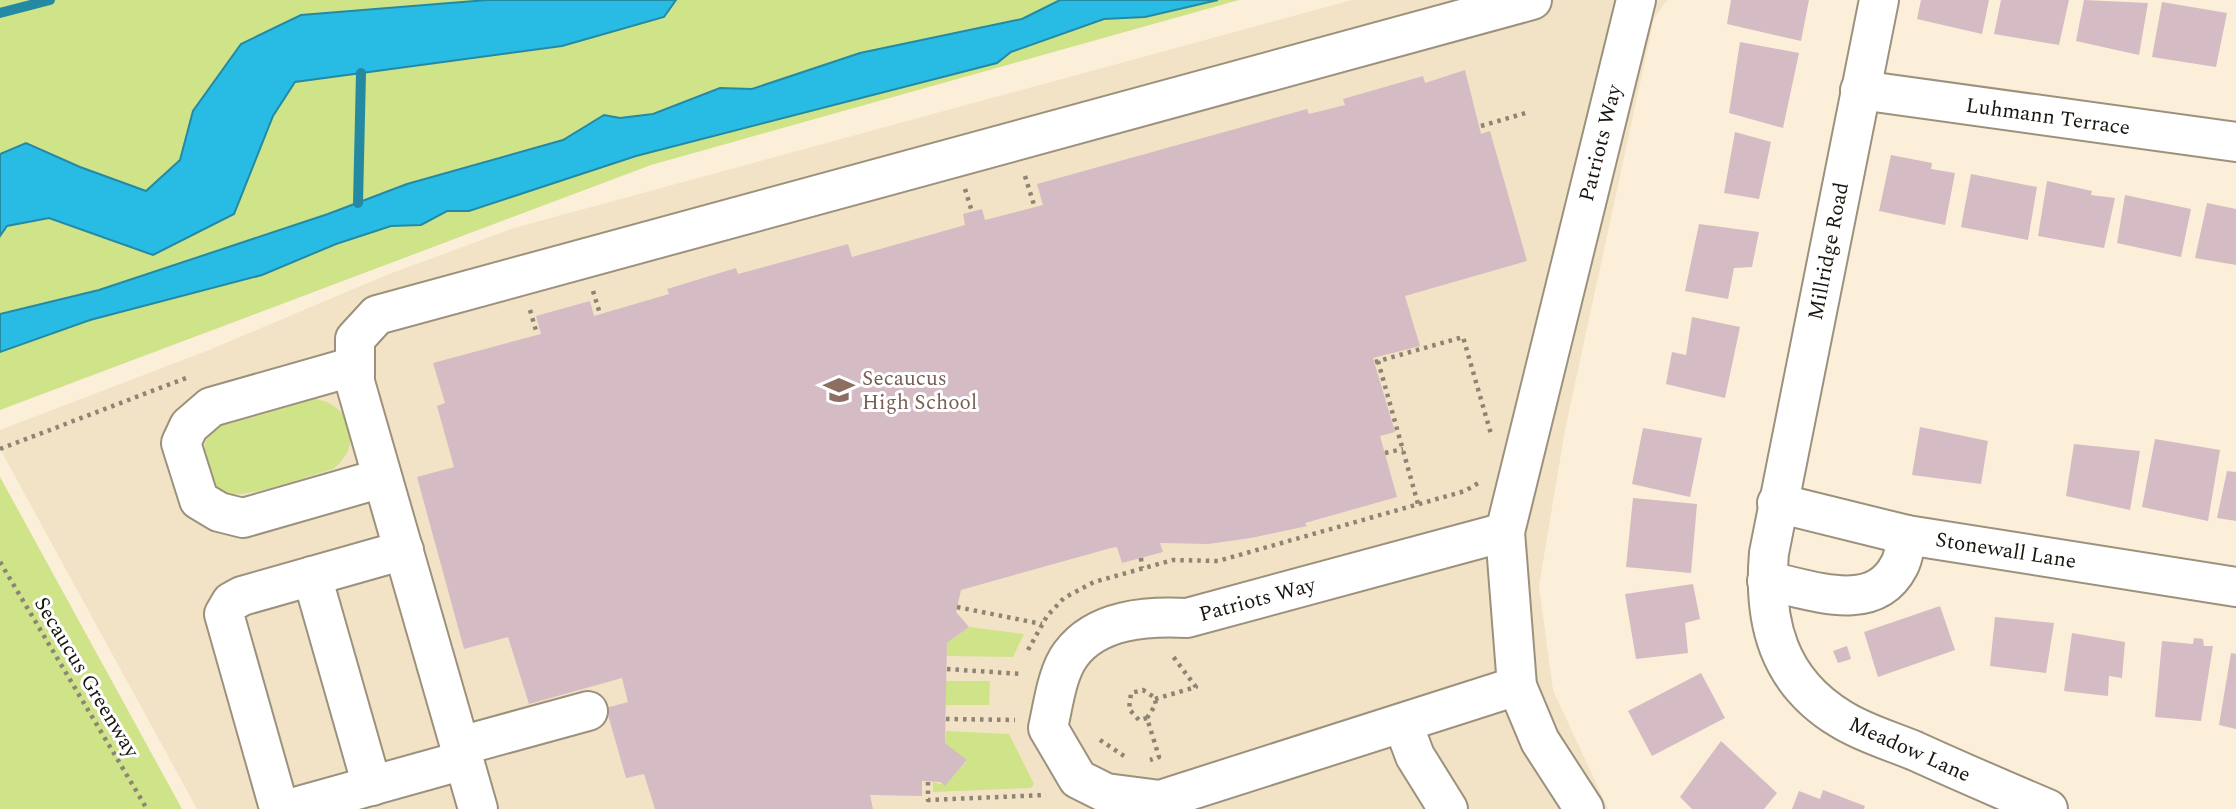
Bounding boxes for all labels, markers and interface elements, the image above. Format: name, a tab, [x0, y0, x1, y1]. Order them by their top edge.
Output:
street label: Patriots Way	[1571, 81, 1631, 205]
street label: Luhmann Terrace	[1964, 90, 2132, 144]
street label: Millridge Road	[1800, 180, 1858, 323]
place label: Secaucus High School	[862, 363, 977, 419]
school or university icon: Secaucus High School	[822, 373, 856, 407]
street label: Stonewall Lane	[1933, 524, 2078, 578]
street label: Patriots Way	[1195, 569, 1320, 631]
street label: Secaucus Greenway	[25, 591, 147, 765]
street label: Meadow Lane	[1843, 709, 1976, 791]

